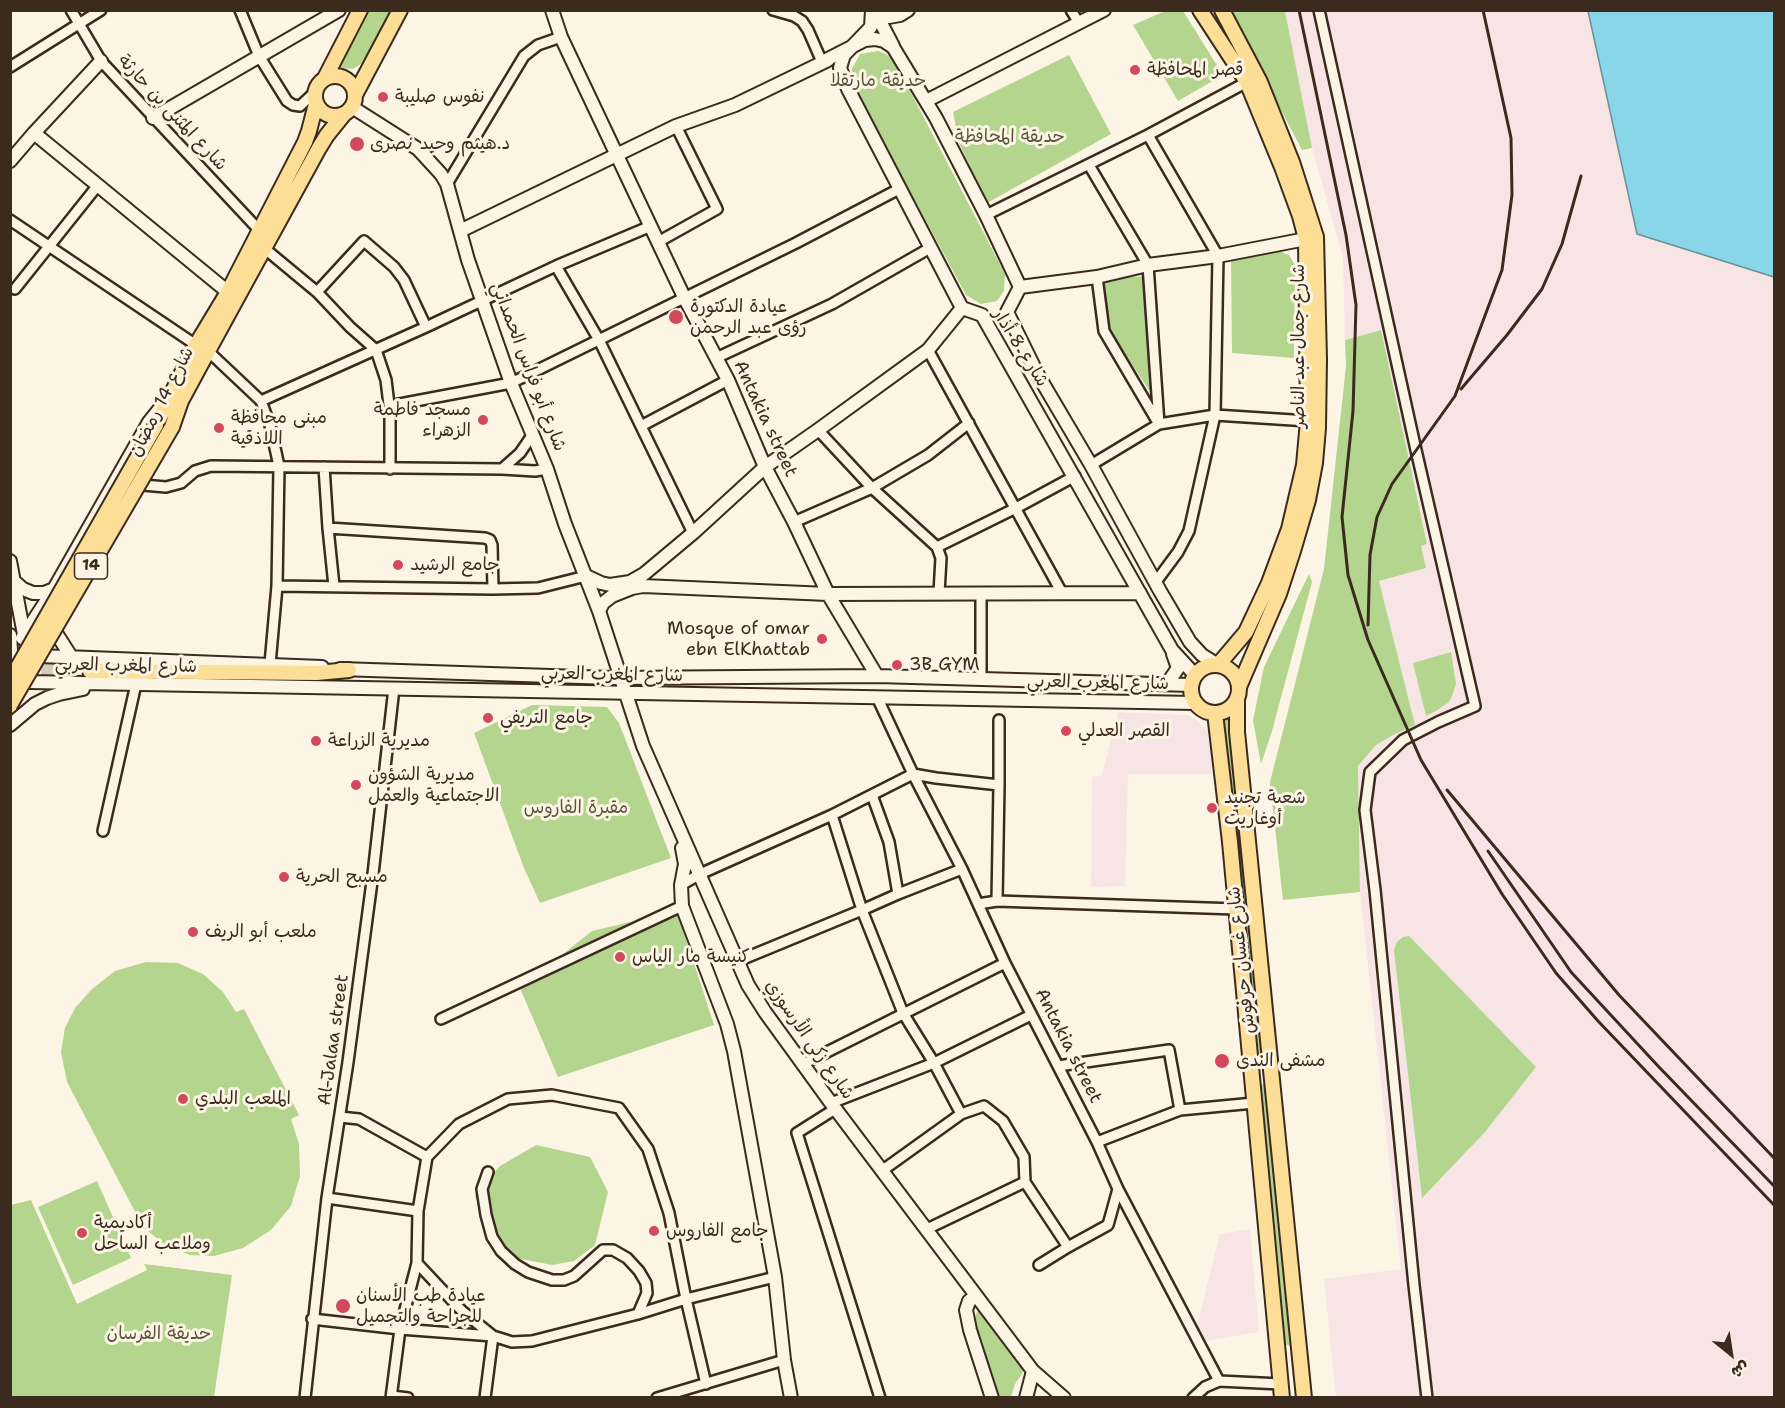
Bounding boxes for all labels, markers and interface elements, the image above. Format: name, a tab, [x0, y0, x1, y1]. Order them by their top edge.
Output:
street label: شارع المثنى بن حارثة	[113, 51, 231, 175]
place label: قصر المحافظة	[1147, 59, 1244, 81]
marker: قصر المحافظة	[1128, 63, 1142, 77]
park label: حديقة مارتقلا	[830, 70, 926, 92]
place label: نفوس صليبة	[395, 86, 484, 108]
marker: نفوس صليبة	[376, 90, 390, 104]
park label: حديقة المحافظة	[955, 126, 1065, 148]
place label: د.هيثم وحيد نصرى	[370, 133, 510, 155]
marker: د.هيثم وحيد نصرى	[348, 135, 366, 153]
street label: شارع جمال عبد الناصر	[1288, 264, 1310, 428]
street label: شارع أبو فراس الحمداني	[486, 280, 570, 454]
place label: عيادة الدكتورة رؤى عبد الرحمن	[690, 296, 807, 338]
street label: شارع 8 أذار	[987, 305, 1053, 391]
marker: عيادة الدكتورة رؤى عبد الرحمن	[667, 308, 685, 326]
street label: شارع 14 رمضان	[125, 343, 199, 461]
street label: Antakia street	[729, 357, 801, 481]
place label: مسجد فاطمة الزهراء	[374, 399, 471, 442]
place label: مبنى محافظة اللاذقية	[231, 407, 327, 450]
marker: مسجد فاطمة الزهراء	[476, 413, 490, 427]
marker: مبنى محافظة اللاذقية	[212, 421, 226, 435]
road number: 14	[74, 553, 107, 579]
place label: جامع الرشيد	[410, 554, 500, 576]
marker: جامع الرشيد	[391, 558, 405, 572]
place label: Mosque of omar ebn ElKhattab	[667, 618, 810, 660]
marker: Mosque of omar ebn ElKhattab	[815, 632, 829, 646]
street label: شارع المغرب العربي	[55, 654, 197, 678]
place label: 3B GYM	[909, 654, 979, 676]
marker: 3B GYM	[890, 658, 904, 672]
street label: شارع المغرب العربي	[541, 663, 683, 687]
street label: شارع المغرب العربي	[1027, 671, 1169, 695]
place label: جامع التريفي	[500, 707, 593, 729]
marker: جامع التريفي	[481, 711, 495, 725]
place label: القصر العدلي	[1078, 720, 1170, 742]
marker: القصر العدلي	[1059, 724, 1073, 738]
place label: مديرية الزراعة	[328, 730, 430, 752]
marker: مديرية الزراعة	[309, 734, 323, 748]
place label: مديرية الشؤون الاجتماعية والعمل	[368, 764, 499, 806]
marker: مديرية الشؤون الاجتماعية والعمل	[349, 778, 363, 792]
place label: شعبة تجنيد أوغاريت	[1224, 787, 1306, 830]
park label: مقبرة الفاروس	[524, 797, 628, 819]
marker: شعبة تجنيد أوغاريت	[1205, 801, 1219, 815]
place label: مسبح الحرية	[296, 866, 388, 888]
marker: مسبح الحرية	[277, 870, 291, 884]
street label: شارع غسان حرفوش	[1224, 885, 1260, 1035]
place label: ملعب أبو الريف	[205, 921, 317, 943]
marker: ملعب أبو الريف	[186, 925, 200, 939]
place label: كنيسة مار الياس	[632, 946, 750, 968]
marker: كنيسة مار الياس	[613, 950, 627, 964]
street label: Al-Jalaa street	[314, 973, 354, 1107]
street label: شارع زكي الأرسوزي	[760, 976, 858, 1104]
street label: Antakia street	[1030, 985, 1106, 1107]
place label: مشفى الندى	[1236, 1050, 1325, 1072]
marker: مشفى الندى	[1213, 1052, 1231, 1070]
place label: الملعب البلدي	[195, 1088, 291, 1110]
marker: الملعب البلدي	[176, 1092, 190, 1106]
place label: أكاديمية وملاعب الساحل	[94, 1212, 211, 1254]
place label: جامع الفاروس	[666, 1220, 769, 1242]
marker: جامع الفاروس	[647, 1224, 661, 1238]
marker: أكاديمية وملاعب الساحل	[75, 1226, 89, 1240]
place label: عيادة طب الأسنان للجراحة والتجميل	[356, 1285, 486, 1328]
marker: عيادة طب الأسنان للجراحة والتجميل	[334, 1297, 352, 1315]
park label: حديقة الفرسان	[107, 1323, 211, 1345]
north arrow	[1701, 1324, 1761, 1384]
text: ش	[1727, 1357, 1753, 1384]

